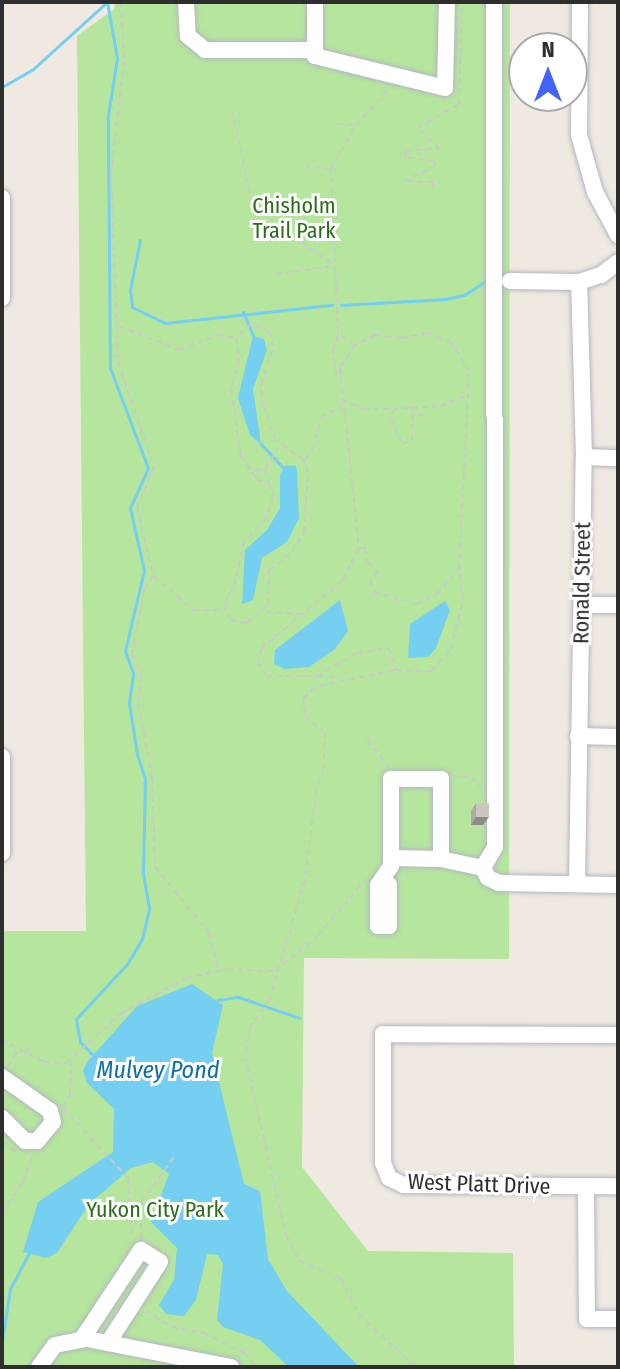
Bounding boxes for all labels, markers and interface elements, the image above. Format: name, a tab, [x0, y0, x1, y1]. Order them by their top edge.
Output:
north arrow	[508, 32, 588, 112]
text: N	[541, 36, 555, 63]
park label: Chisholm Trail Park	[252, 192, 336, 244]
street label: Ronald Street	[568, 522, 596, 644]
water label: Mulvey Pond	[97, 1057, 219, 1085]
street label: West Platt Drive	[407, 1168, 551, 1200]
park label: Yukon City Park	[86, 1197, 224, 1223]

